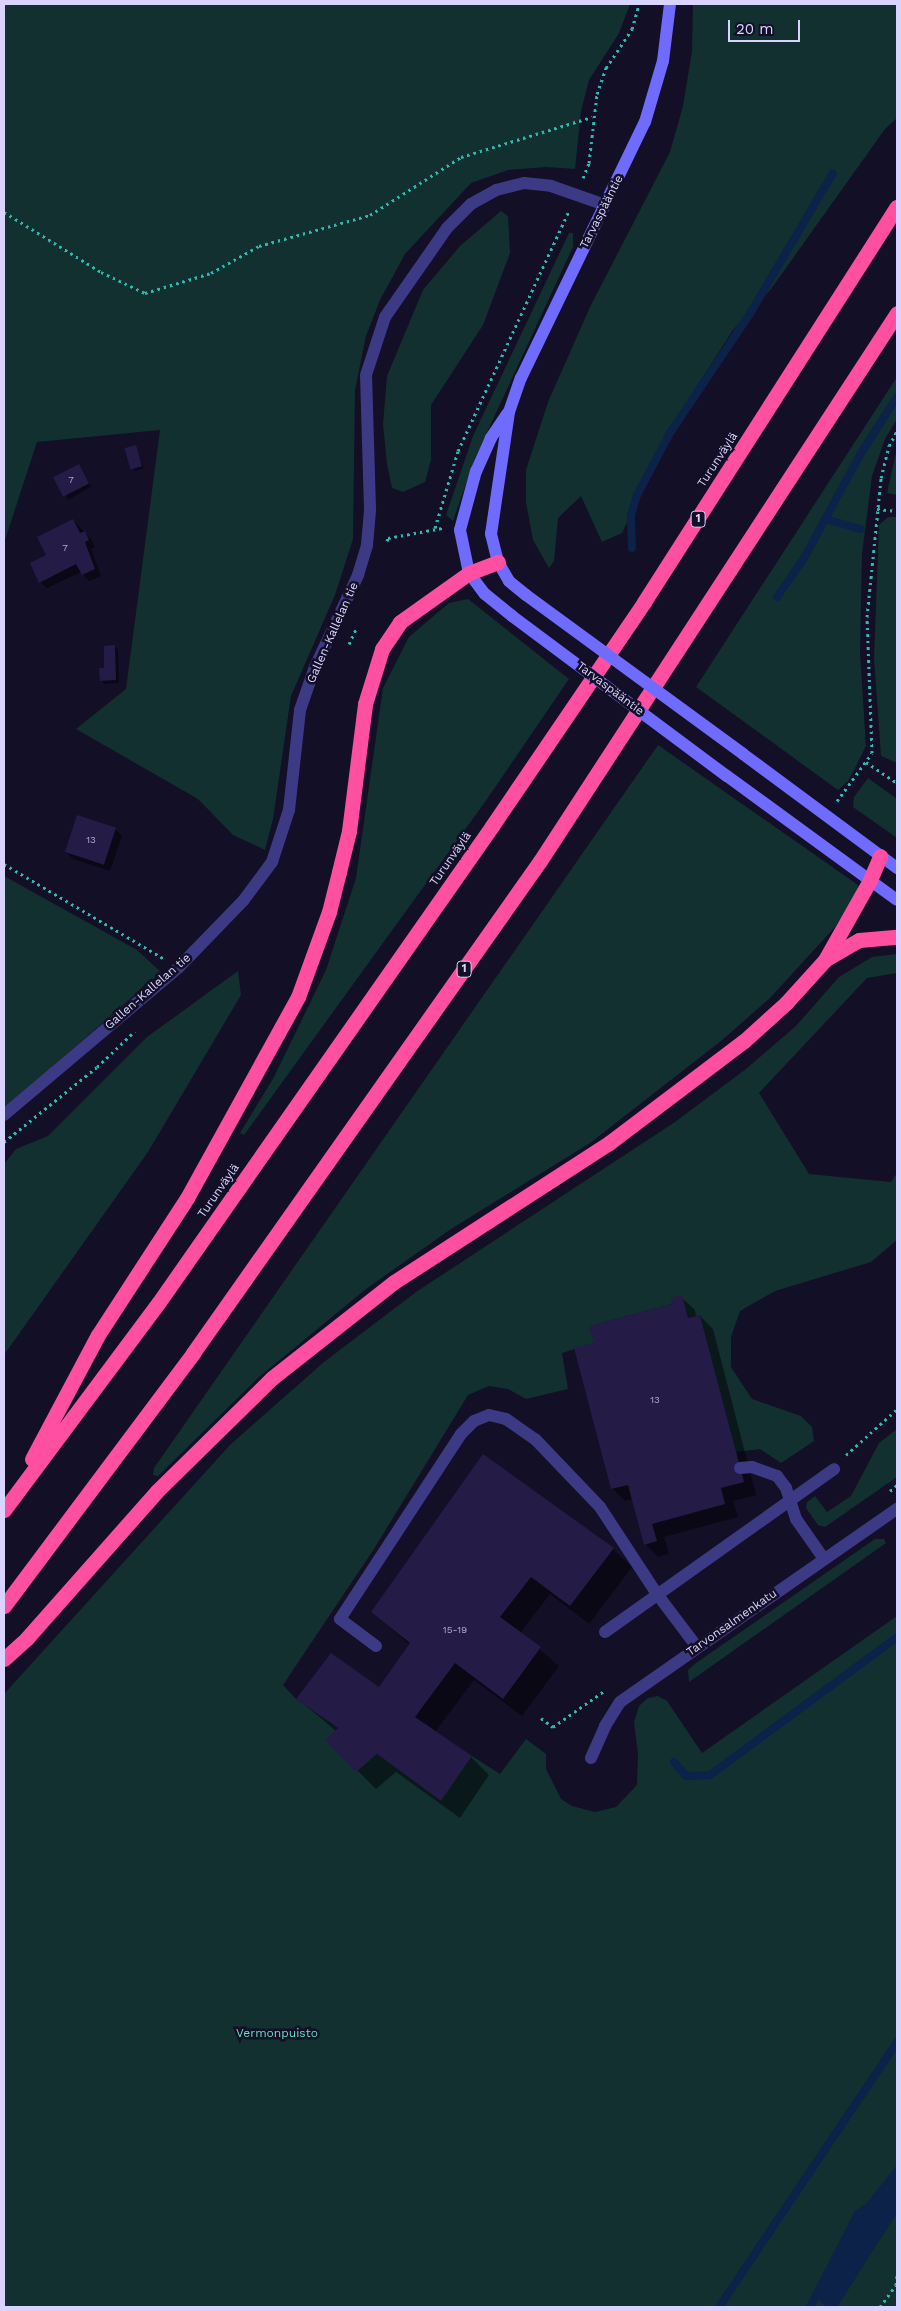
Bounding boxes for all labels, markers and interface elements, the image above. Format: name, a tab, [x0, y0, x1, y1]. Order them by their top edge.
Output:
scale bar	[731, 10, 804, 42]
text: 20 m	[736, 20, 774, 38]
street label: Tarvaspääntie	[577, 173, 627, 251]
street label: Turunväylä	[695, 430, 741, 490]
house number: 7	[68, 474, 74, 486]
road number: 1	[690, 510, 706, 528]
house number: 7	[62, 542, 68, 554]
street label: Gallen-Kallelan tie	[304, 580, 362, 686]
street label: Tarvaspääntie	[574, 659, 646, 719]
street label: Turunväylä	[427, 829, 475, 889]
house number: 13	[86, 834, 96, 846]
street label: Gallen-Kallelan tie	[102, 951, 194, 1033]
road number: 1	[456, 961, 472, 978]
street label: Turunväylä	[195, 1161, 243, 1221]
house number: 13	[650, 1394, 660, 1406]
street label: Tarvonsalmenkatu	[684, 1586, 780, 1660]
house number: 15-19	[443, 1624, 467, 1636]
park label: Vermonpuisto	[236, 2027, 318, 2041]

